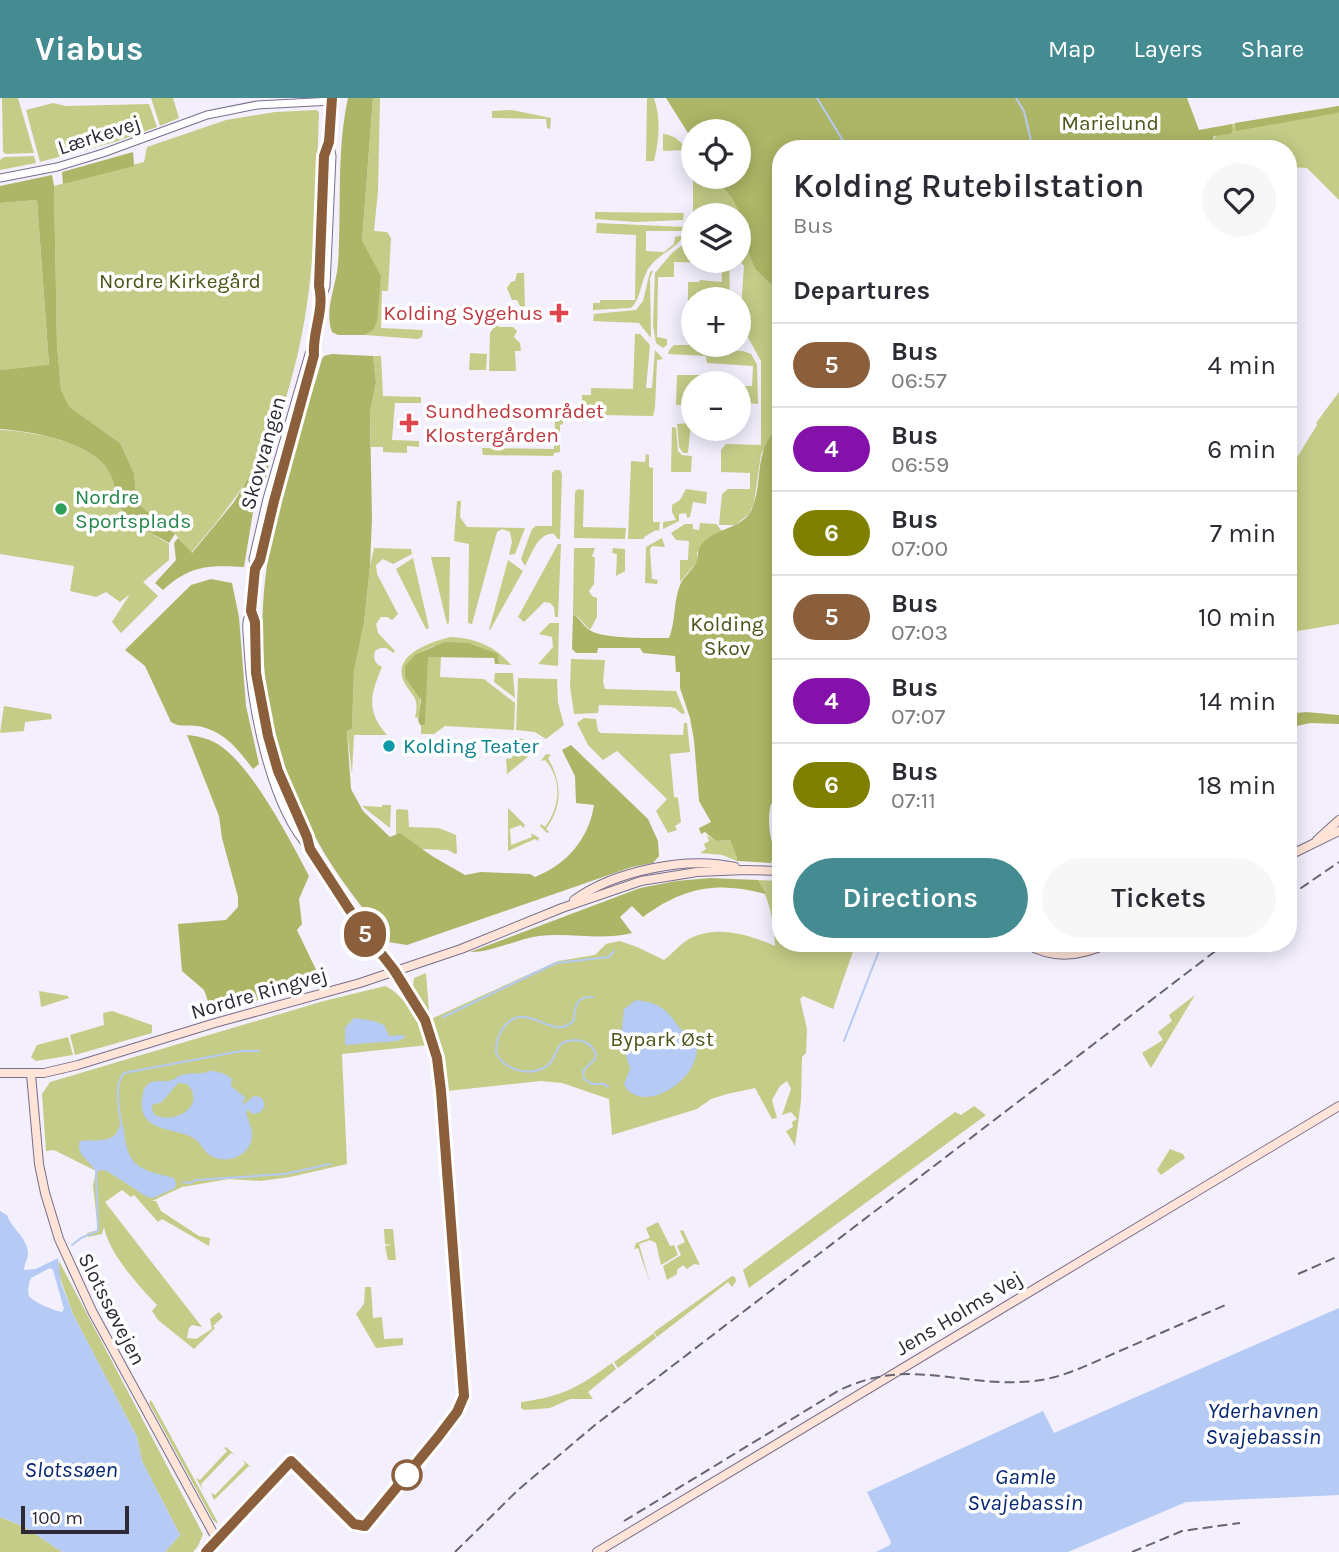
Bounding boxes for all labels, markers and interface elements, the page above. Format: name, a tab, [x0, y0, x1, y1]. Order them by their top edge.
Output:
text: Viabus	[35, 30, 143, 68]
text: Map	[1048, 35, 1096, 63]
text: Layers	[1134, 35, 1203, 63]
text: Share	[1241, 35, 1304, 63]
street label: Lærkevej	[55, 110, 143, 160]
park label: Marielund	[1061, 111, 1159, 135]
map controls	[681, 119, 751, 441]
button: locate	[681, 119, 751, 189]
button: heart	[1202, 163, 1276, 237]
text: Kolding Rutebilstation	[793, 167, 1144, 205]
button: layers	[681, 203, 751, 273]
text: Bus	[793, 212, 833, 239]
park label: Nordre Kirkegård	[99, 269, 261, 293]
text: Departures	[793, 275, 930, 306]
button: +	[681, 287, 751, 357]
place label: Kolding Sygehus	[383, 301, 543, 325]
marker: Kolding Sygehus	[549, 303, 569, 323]
text: Bus	[891, 336, 938, 367]
text: 4 min	[1208, 350, 1276, 381]
text: 5	[825, 351, 838, 379]
text: 06:57	[891, 367, 947, 394]
button: −	[681, 371, 751, 441]
street label: Skovvangen	[235, 394, 291, 512]
place label: Sundhedsområdet Klostergården	[425, 399, 604, 447]
marker: Sundhedsområdet Klostergården	[399, 413, 419, 433]
text: Bus	[891, 420, 938, 451]
text: 6 min	[1207, 434, 1276, 465]
text: 4	[824, 435, 839, 463]
text: 06:59	[891, 451, 949, 478]
place label: Nordre Sportsplads	[75, 485, 191, 533]
marker: Nordre Sportsplads	[53, 501, 69, 517]
text: Bus	[891, 504, 938, 535]
text: 7 min	[1210, 518, 1276, 549]
text: 6	[824, 519, 839, 547]
text: 07:00	[891, 535, 948, 562]
text: Bus	[891, 588, 938, 619]
text: 10 min	[1198, 602, 1276, 633]
text: 5	[825, 603, 838, 631]
park label: Kolding Skov	[690, 612, 764, 660]
text: 07:03	[891, 619, 948, 646]
text: Bus	[891, 672, 938, 703]
text: 14 min	[1199, 686, 1276, 717]
text: 4	[824, 687, 839, 715]
text: 07:07	[891, 703, 945, 730]
place label: Kolding Teater	[403, 734, 539, 758]
marker: Kolding Teater	[381, 738, 397, 754]
text: Bus	[891, 756, 938, 787]
text: 18 min	[1197, 770, 1276, 801]
text: 6	[824, 771, 839, 799]
text: 07:11	[891, 787, 936, 814]
button: Directions	[793, 858, 1028, 938]
button: Tickets	[1042, 858, 1276, 938]
line badge: 5	[342, 911, 388, 957]
text: 5	[358, 920, 372, 948]
street label: Nordre Ringvej	[188, 962, 330, 1024]
park label: Bypark Øst	[610, 1027, 714, 1051]
street label: Slotssøvejen	[73, 1249, 151, 1369]
street label: Jens Holms Vej	[891, 1266, 1027, 1360]
water label: Yderhavnen Svajebassin	[1205, 1397, 1321, 1450]
water label: Slotssøen	[24, 1456, 118, 1483]
unlabelled marker	[392, 1460, 422, 1490]
water label: Gamle Svajebassin	[967, 1463, 1083, 1516]
scale bar	[21, 1503, 130, 1535]
text: 100 m	[32, 1507, 83, 1529]

